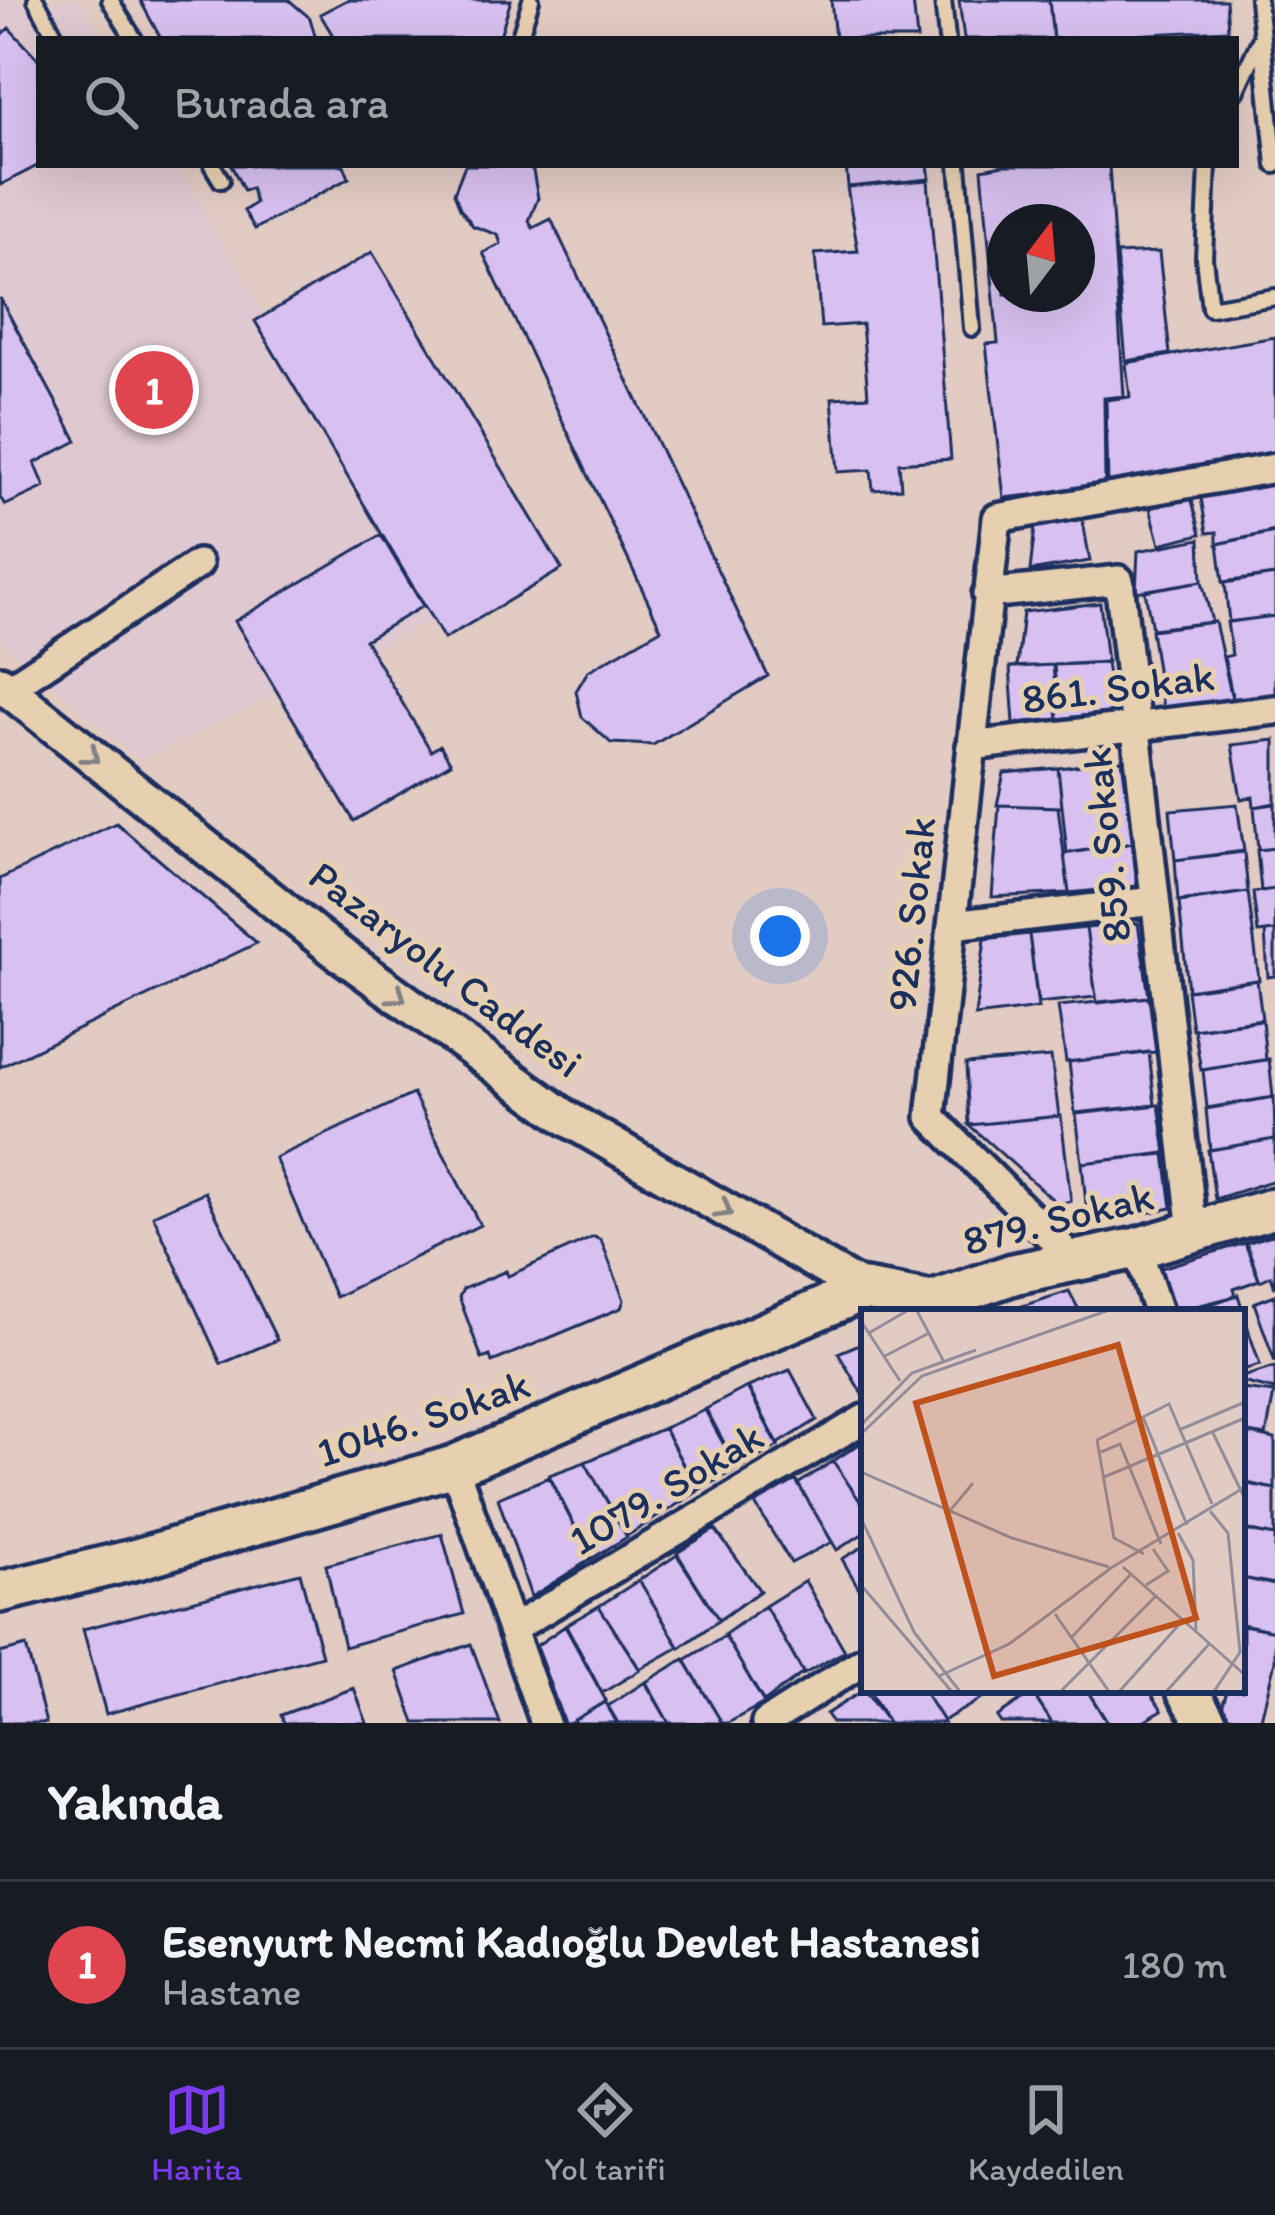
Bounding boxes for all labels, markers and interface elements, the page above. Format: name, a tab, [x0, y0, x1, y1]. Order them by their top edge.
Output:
search box	[36, 36, 1239, 168]
icon: search	[78, 69, 144, 135]
text: Burada ara	[174, 75, 389, 129]
north arrow	[987, 204, 1095, 312]
pin: 1	[115, 345, 193, 435]
street label: 861. Sokak	[1019, 650, 1217, 724]
one-way arrow	[78, 742, 100, 763]
street label: 859. Sokak	[1070, 745, 1142, 945]
street label: 926. Sokak	[875, 814, 947, 1014]
street label: Pazaryolu Caddesi	[299, 850, 593, 1088]
your location	[750, 906, 810, 966]
one-way arrow	[385, 982, 407, 1004]
street label: 879. Sokak	[957, 1170, 1159, 1266]
one-way arrow	[711, 1196, 733, 1219]
inset map	[861, 1309, 1245, 1693]
street label: 1046. Sokak	[310, 1358, 536, 1478]
street label: 1079. Sokak	[560, 1410, 772, 1566]
text: Yakında	[48, 1771, 222, 1832]
text: Esenyurt Necmi Kadıoğlu Devlet Hastanesi	[162, 1914, 981, 1968]
text: 1	[78, 1941, 96, 1988]
text: 180 m	[1122, 1941, 1227, 1988]
text: Hastane	[162, 1968, 301, 2015]
tab: Harita	[151, 2077, 242, 2188]
tab: Yol tarifi	[544, 2077, 666, 2188]
tab: Kaydedilen	[968, 2077, 1124, 2188]

